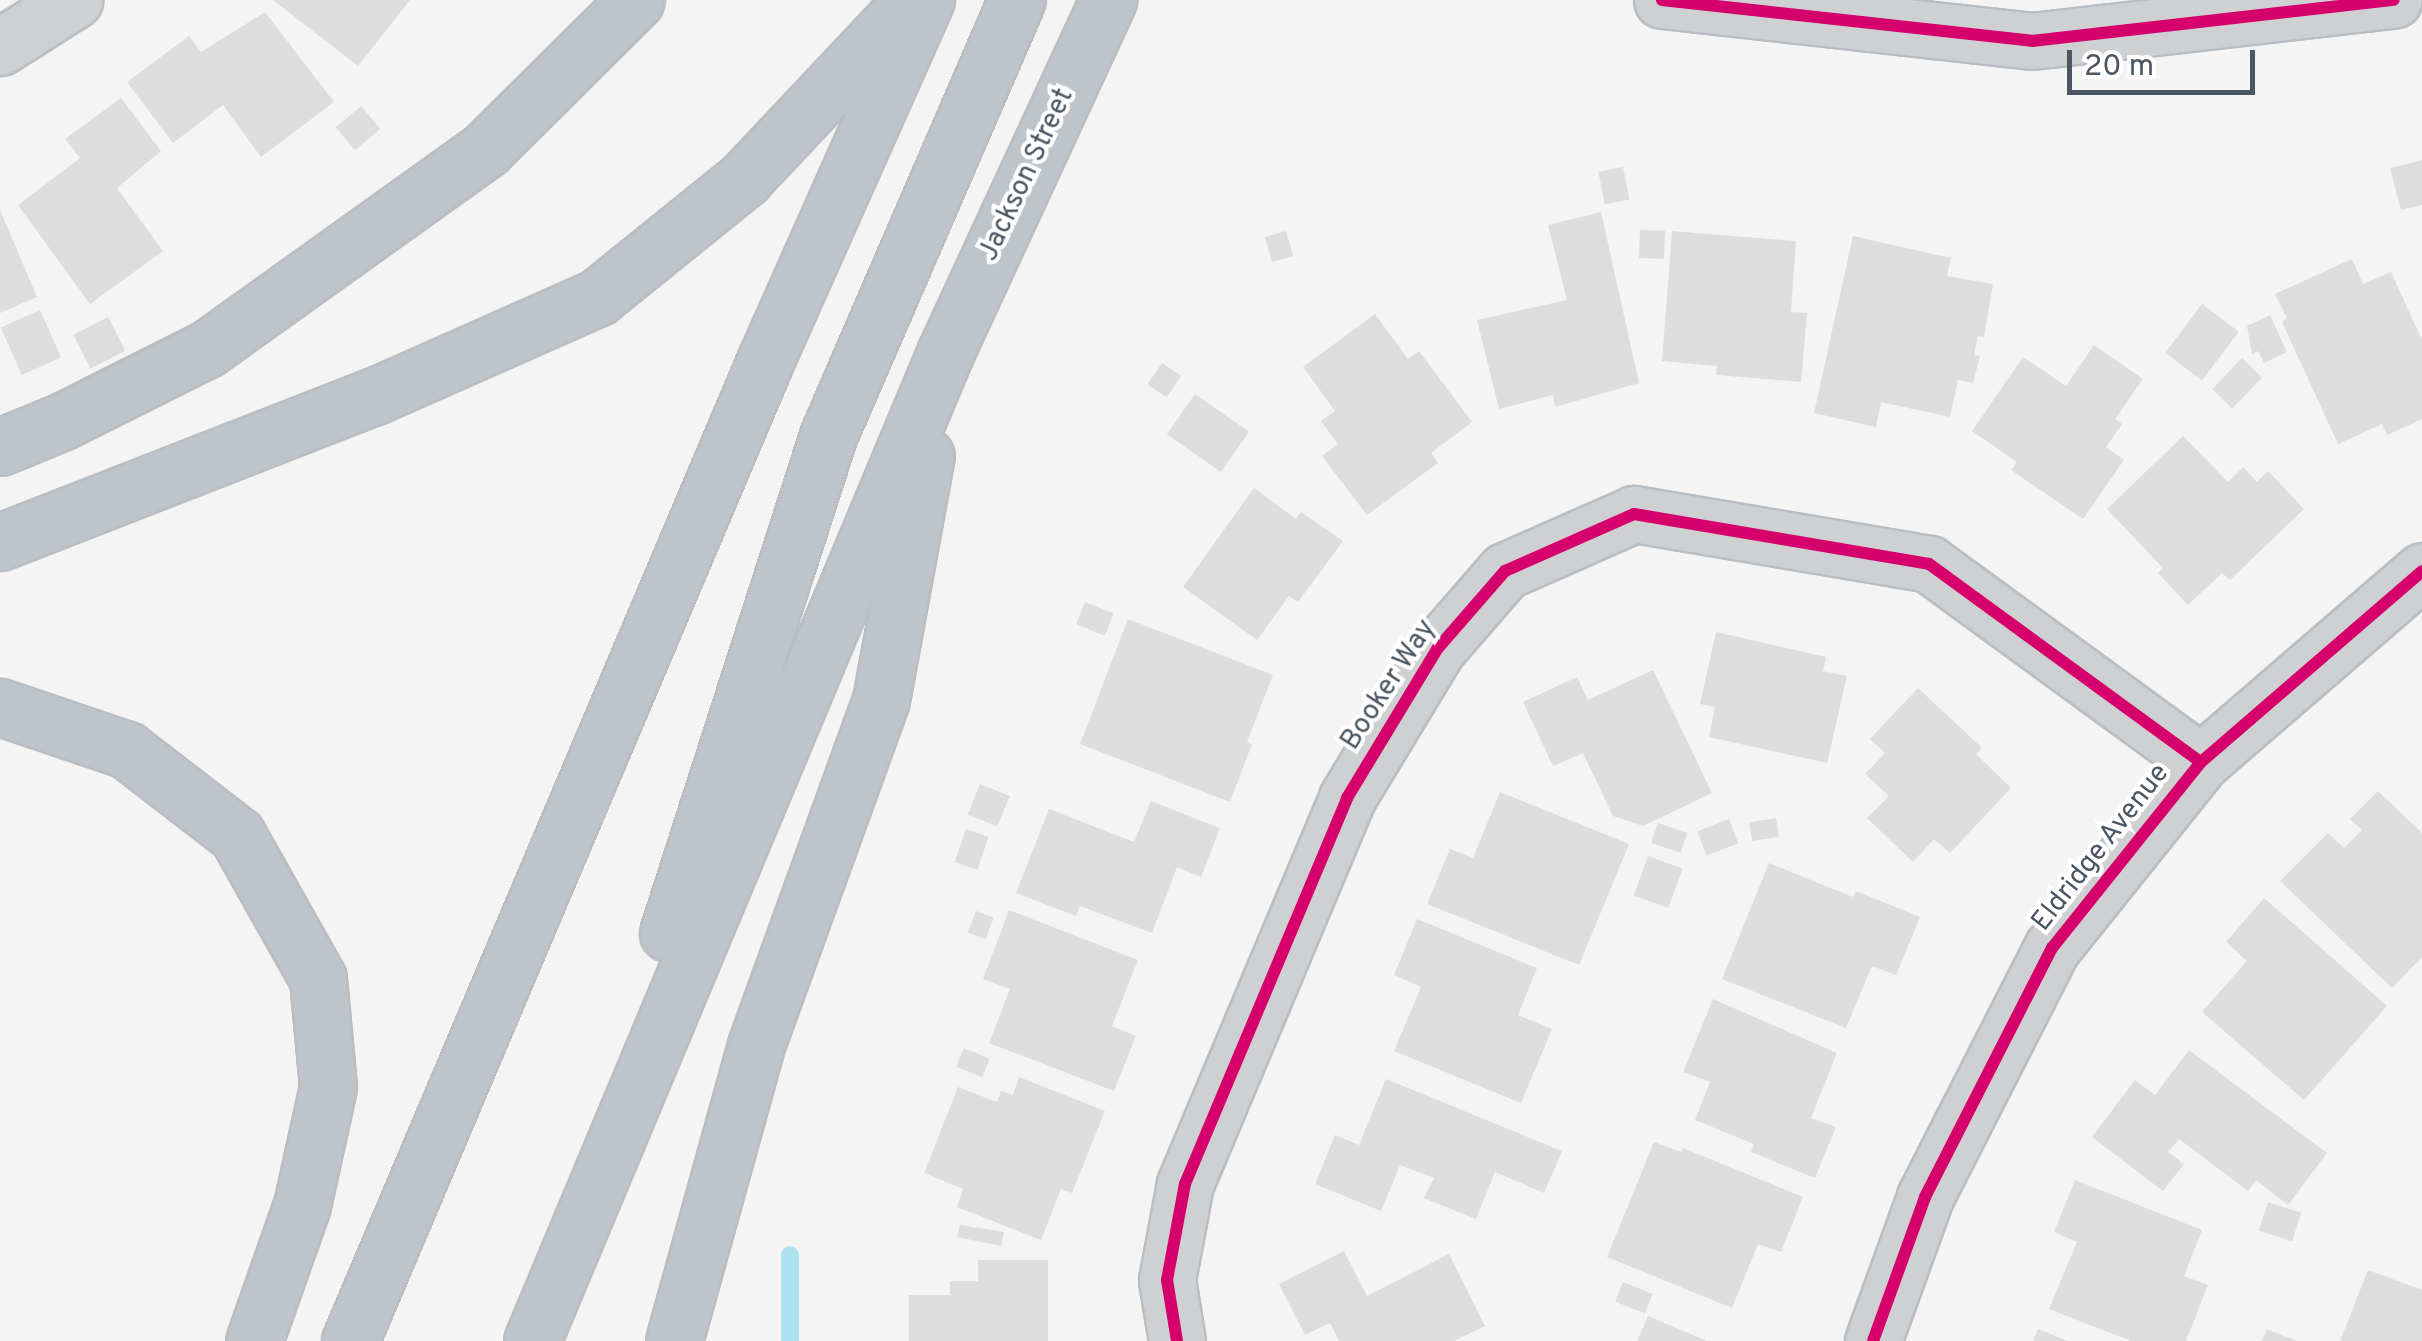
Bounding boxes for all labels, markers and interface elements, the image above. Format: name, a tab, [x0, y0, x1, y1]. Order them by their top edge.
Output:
scale bar	[2072, 30, 2260, 92]
text: 20 m	[2084, 49, 2154, 86]
street label: Jackson Street	[972, 83, 1082, 267]
street label: Booker Way	[1334, 613, 1444, 757]
street label: Eldridge Avenue	[2025, 757, 2177, 939]

